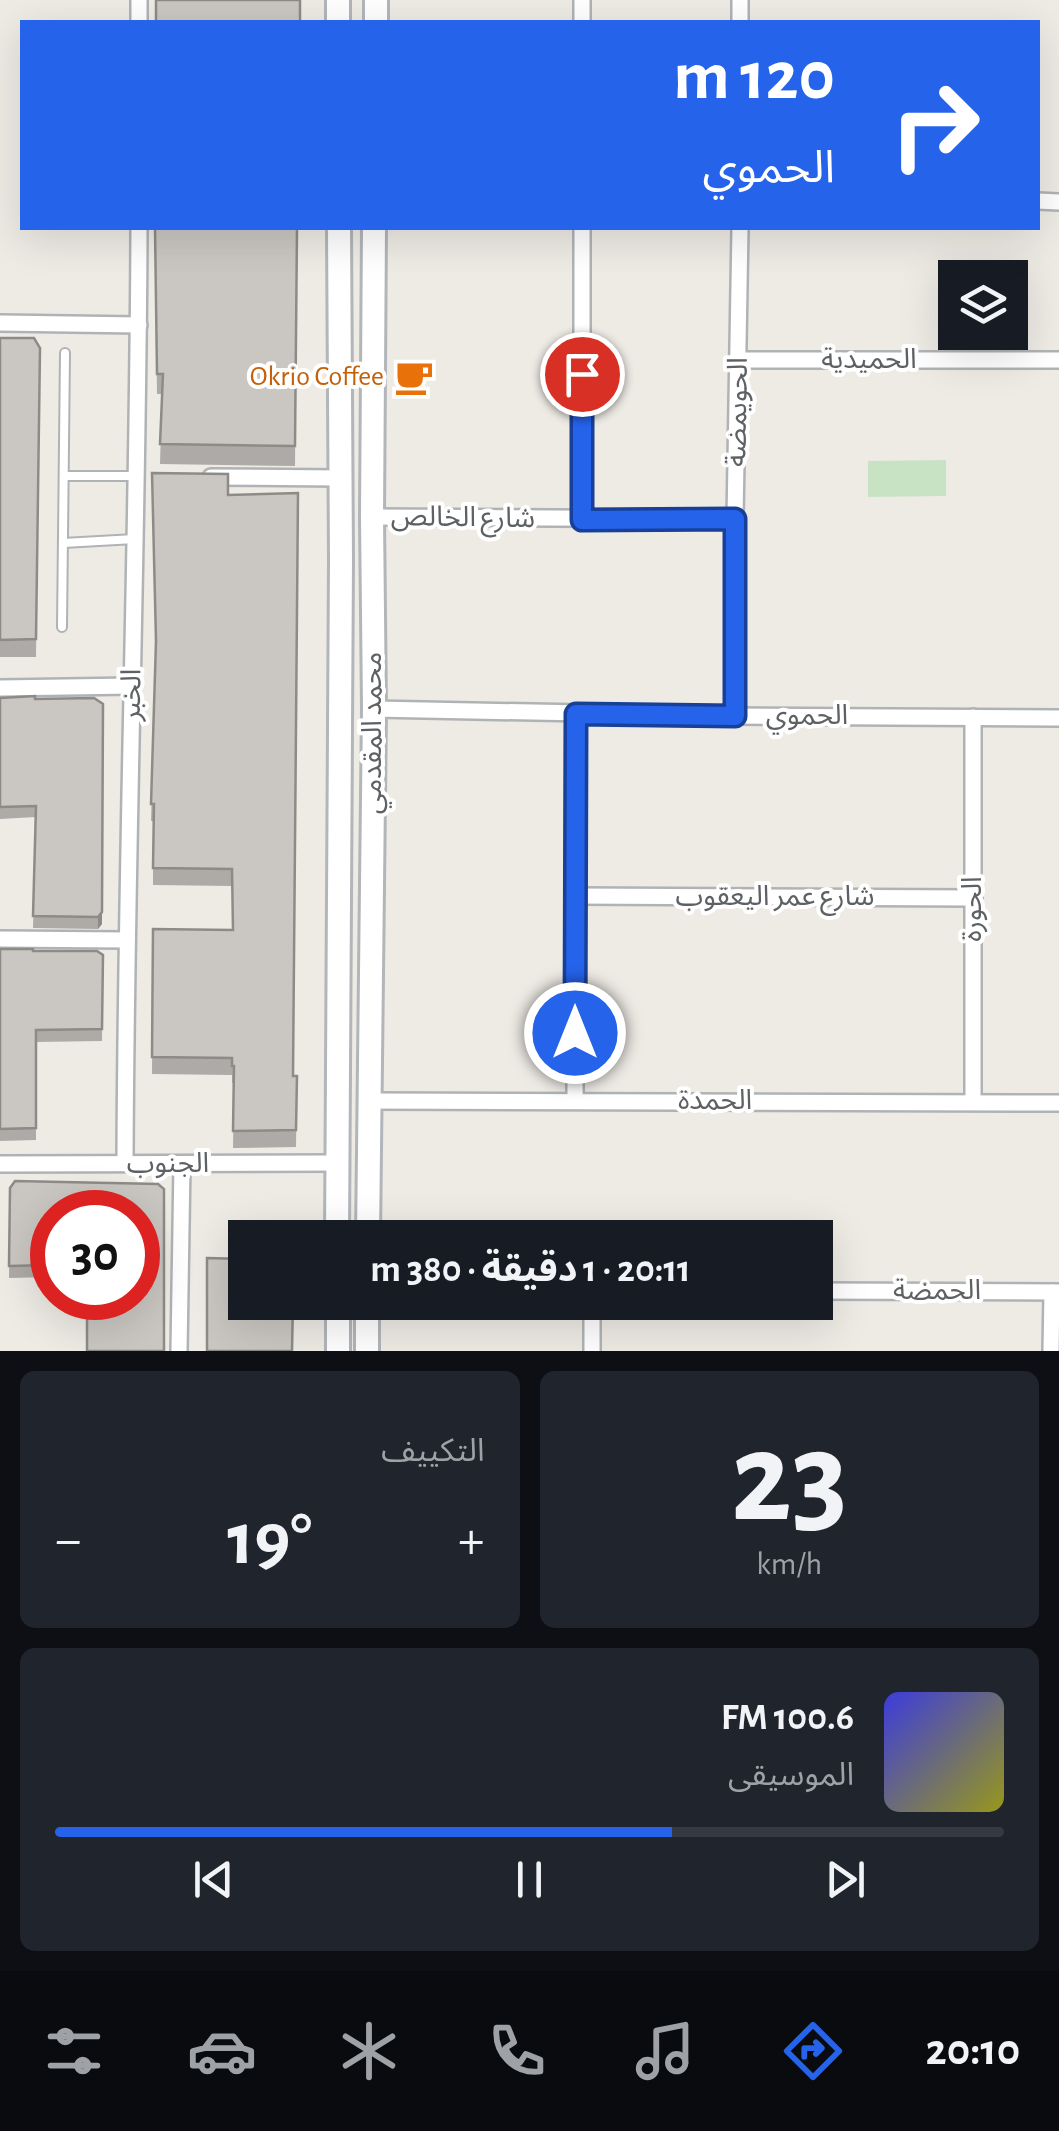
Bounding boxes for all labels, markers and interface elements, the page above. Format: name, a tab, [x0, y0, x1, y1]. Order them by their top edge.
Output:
text: 120 m	[673, 42, 835, 112]
icon: right	[870, 60, 1000, 190]
text: الحموي	[702, 146, 835, 191]
map controls	[938, 260, 1028, 350]
button: layers	[938, 260, 1028, 350]
pin	[540, 332, 625, 417]
street label: الحميدية	[821, 346, 917, 374]
icon: arrive	[555, 347, 610, 402]
cafe icon: Okrio Coffee	[393, 356, 435, 398]
street label: الحويمضة	[723, 357, 754, 467]
place label: Okrio Coffee	[250, 363, 384, 391]
street label: شارع الخالص	[391, 503, 535, 538]
street label: محمد المقدمي	[359, 652, 392, 814]
street label: الخبر	[118, 669, 147, 722]
street label: الحموي	[766, 702, 848, 735]
street label: الحورة	[959, 876, 988, 942]
street label: شارع عمر اليعقوب	[675, 883, 875, 916]
position arrow	[523, 981, 627, 1085]
street label: الحمدة	[678, 1087, 752, 1115]
street label: الجنوب	[127, 1150, 209, 1179]
speed limit sign: 30	[30, 1190, 160, 1320]
text: 20:11 · 1 دقيقة · 380 m	[370, 1251, 691, 1289]
street label: الحمضة	[893, 1277, 981, 1305]
text: 23	[731, 1415, 848, 1545]
text: التكييف	[381, 1435, 485, 1467]
text: 19°	[227, 1503, 312, 1578]
text: −	[55, 1513, 81, 1568]
text: +	[458, 1513, 484, 1568]
text: km/h	[756, 1548, 822, 1580]
text: 100.6 FM	[721, 1699, 854, 1737]
text: الموسيقى	[728, 1759, 854, 1791]
icon: previous	[186, 1852, 241, 1907]
icon: pause	[502, 1852, 557, 1907]
icon: next	[818, 1852, 873, 1907]
icon: filters	[39, 2016, 109, 2086]
icon: car	[187, 2016, 257, 2086]
icon: climate	[334, 2016, 404, 2086]
icon: phone	[482, 2016, 552, 2086]
icon: music	[630, 2016, 700, 2086]
icon: directions	[778, 2016, 848, 2086]
text: 20:10	[926, 2028, 1020, 2073]

